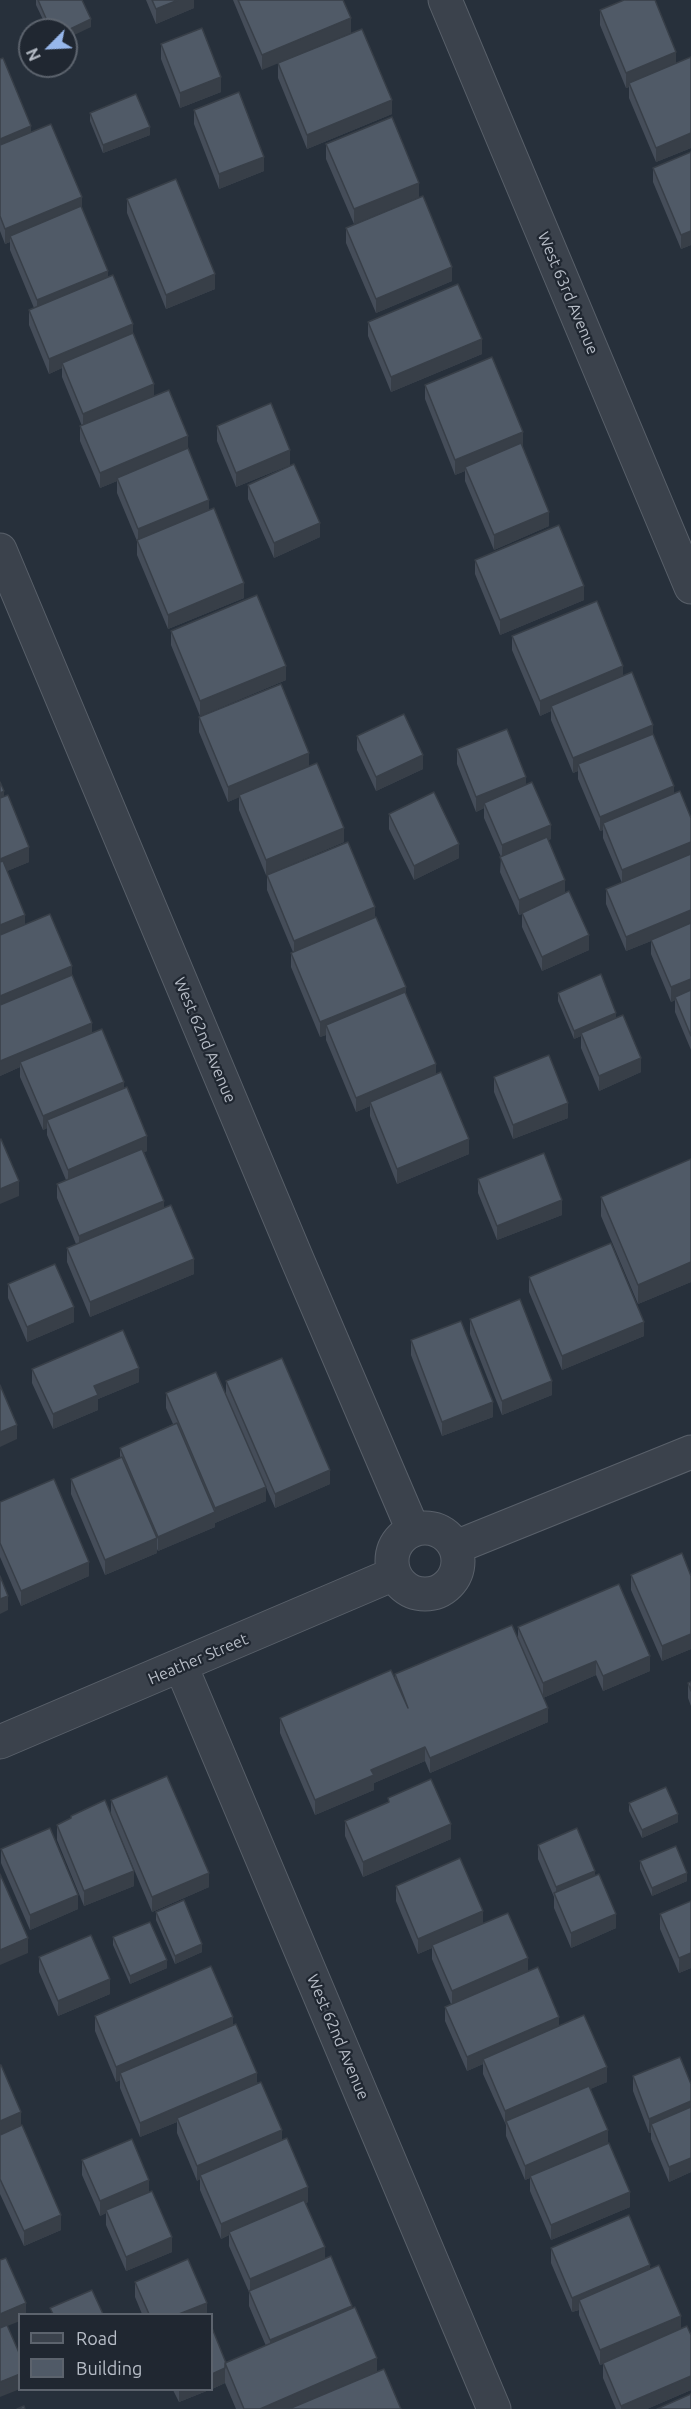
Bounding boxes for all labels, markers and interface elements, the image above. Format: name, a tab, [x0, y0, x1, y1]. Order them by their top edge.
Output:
north arrow	[18, 18, 78, 78]
text: N	[23, 45, 44, 64]
street label: West 63rd Avenue	[534, 229, 602, 357]
street label: West 62nd Avenue	[170, 974, 240, 1106]
street label: Heather Street	[145, 1629, 251, 1689]
street label: West 62nd Avenue	[303, 1971, 373, 2103]
legend	[18, 2313, 213, 2391]
text: Road	[76, 2328, 118, 2348]
text: Building	[76, 2358, 142, 2378]

